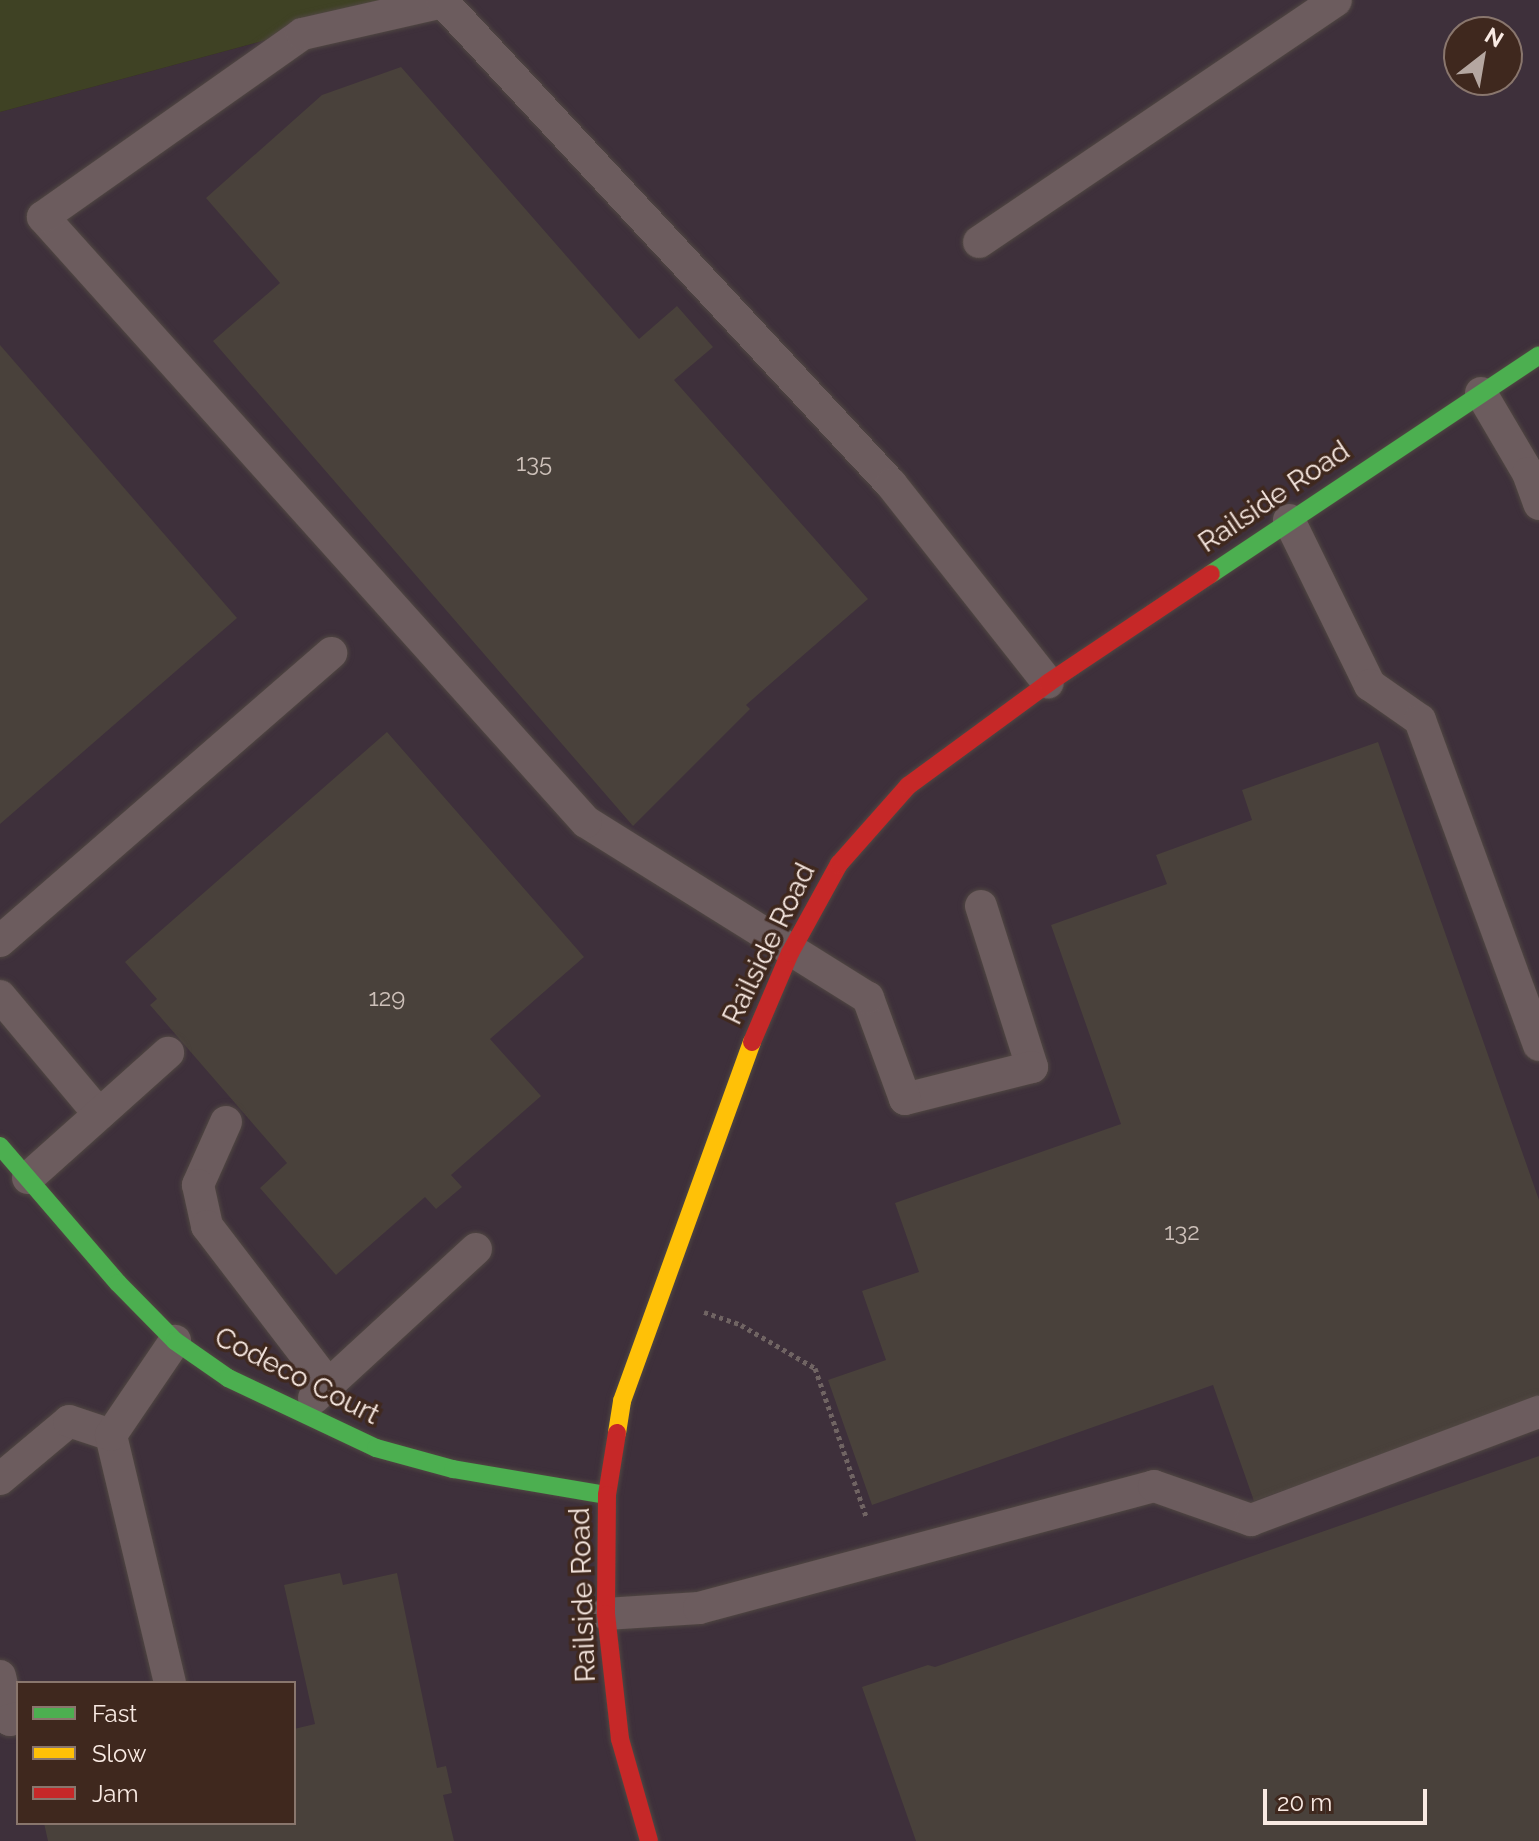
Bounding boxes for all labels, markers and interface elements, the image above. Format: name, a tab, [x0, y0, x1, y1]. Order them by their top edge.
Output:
north arrow	[1443, 16, 1523, 96]
text: N	[1480, 22, 1508, 53]
street label: Railside Road	[1192, 434, 1356, 560]
house number: 135	[516, 449, 552, 477]
street label: Railside Road	[716, 858, 822, 1030]
house number: 129	[369, 984, 405, 1012]
house number: 132	[1164, 1218, 1200, 1246]
street label: Codeco Court	[209, 1320, 385, 1432]
street label: Railside Road	[563, 1507, 603, 1683]
legend	[16, 1681, 296, 1825]
text: Fast	[92, 1699, 137, 1728]
text: Slow	[92, 1739, 146, 1768]
scale bar	[1267, 1773, 1431, 1823]
text: Jam	[92, 1779, 138, 1808]
text: 20 m	[1277, 1788, 1332, 1817]

